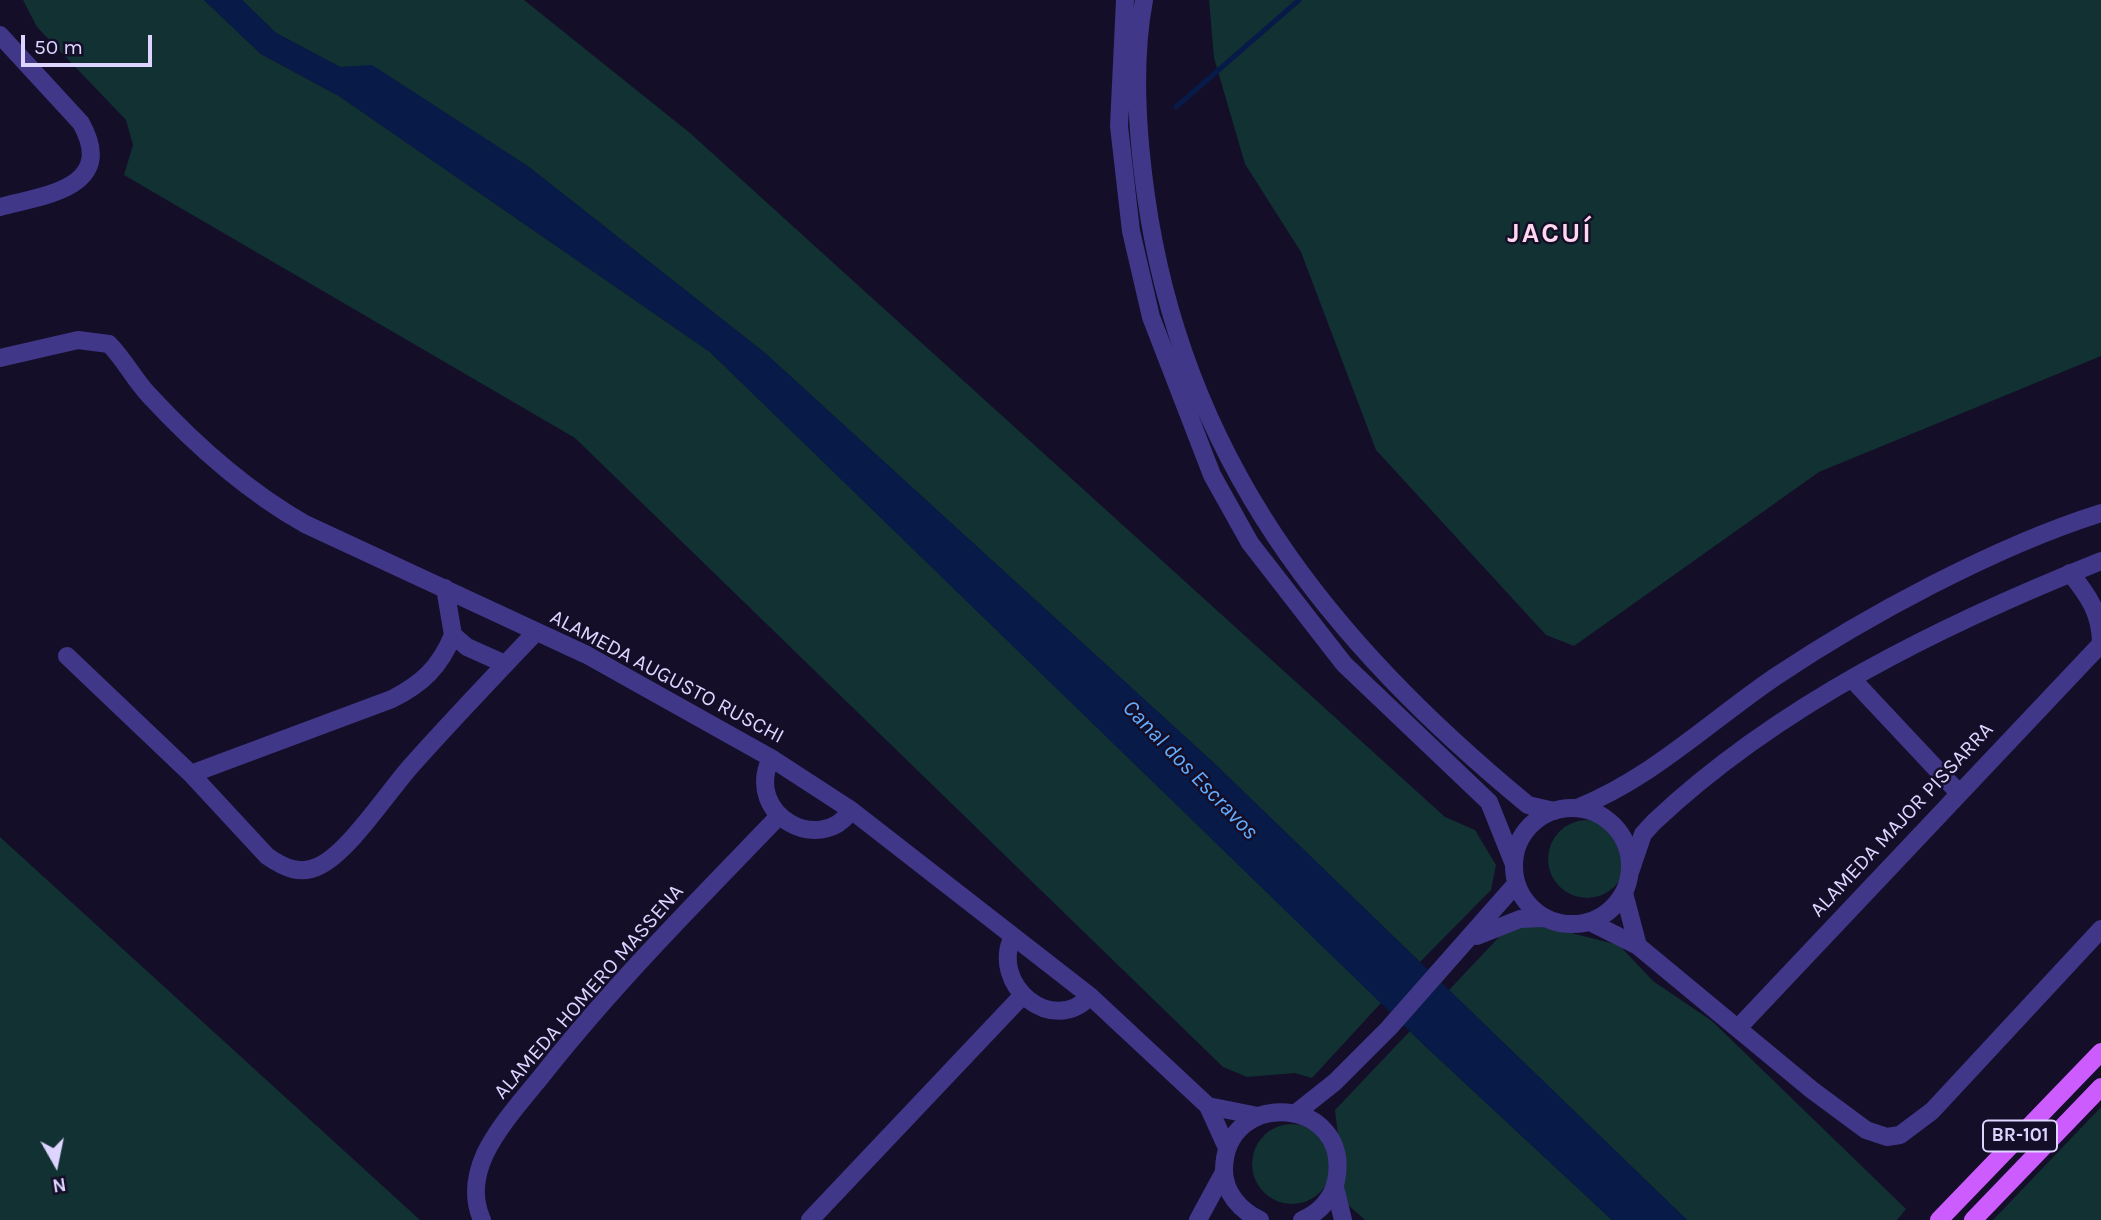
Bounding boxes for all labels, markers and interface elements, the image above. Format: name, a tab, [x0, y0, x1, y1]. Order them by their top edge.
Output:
scale bar	[24, 21, 156, 65]
text: 50 m	[34, 35, 83, 59]
district label: JACUÍ	[1508, 217, 1592, 251]
street label: ALAMEDA AUGUSTO RUSCHI	[546, 605, 788, 749]
water label: Canal dos Escravos	[1116, 694, 1264, 846]
street label: ALAMEDA MAJOR PISSARRA	[1805, 717, 1999, 923]
street label: ALAMEDA HOMERO MASSENA	[489, 879, 689, 1105]
road number: BR-101	[1983, 1120, 2057, 1152]
north arrow	[21, 1129, 91, 1199]
text: N	[51, 1173, 68, 1197]

